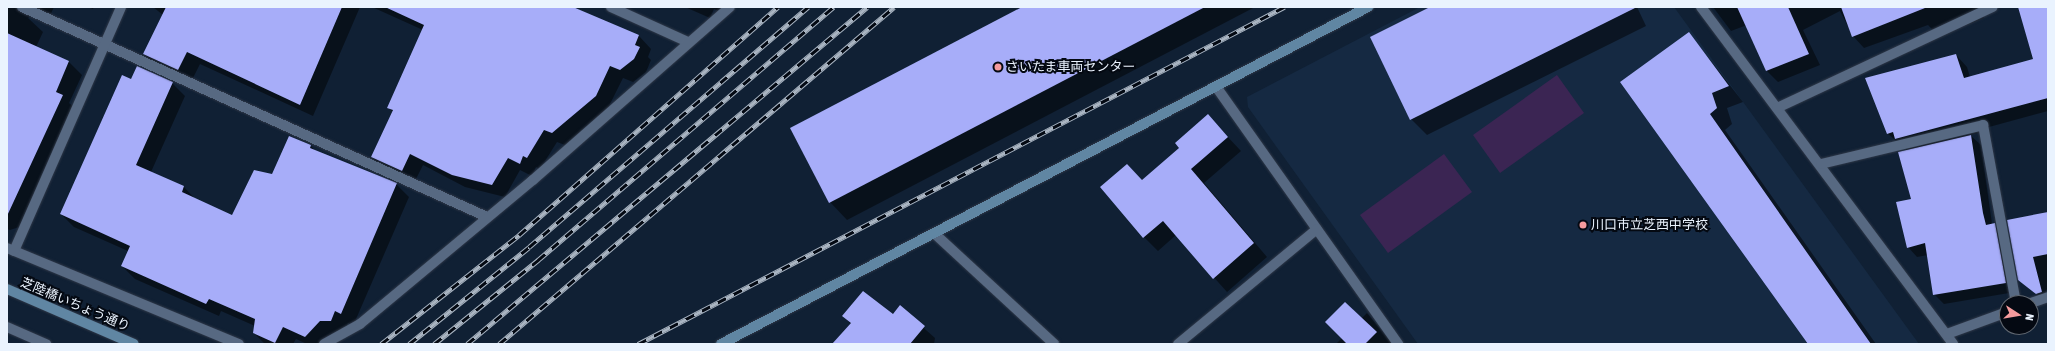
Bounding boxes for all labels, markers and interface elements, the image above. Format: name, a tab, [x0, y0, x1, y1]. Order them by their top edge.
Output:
place label: さいたま車両センター	[1006, 59, 1136, 75]
marker: さいたま車両センター	[993, 62, 1003, 72]
place label: 川口市立芝西中学校	[1591, 217, 1708, 233]
marker: 川口市立芝西中学校	[1578, 220, 1588, 230]
street label: 芝陸橋いちょう通り	[18, 275, 132, 335]
north arrow	[1999, 295, 2039, 335]
text: N	[2023, 313, 2036, 322]

